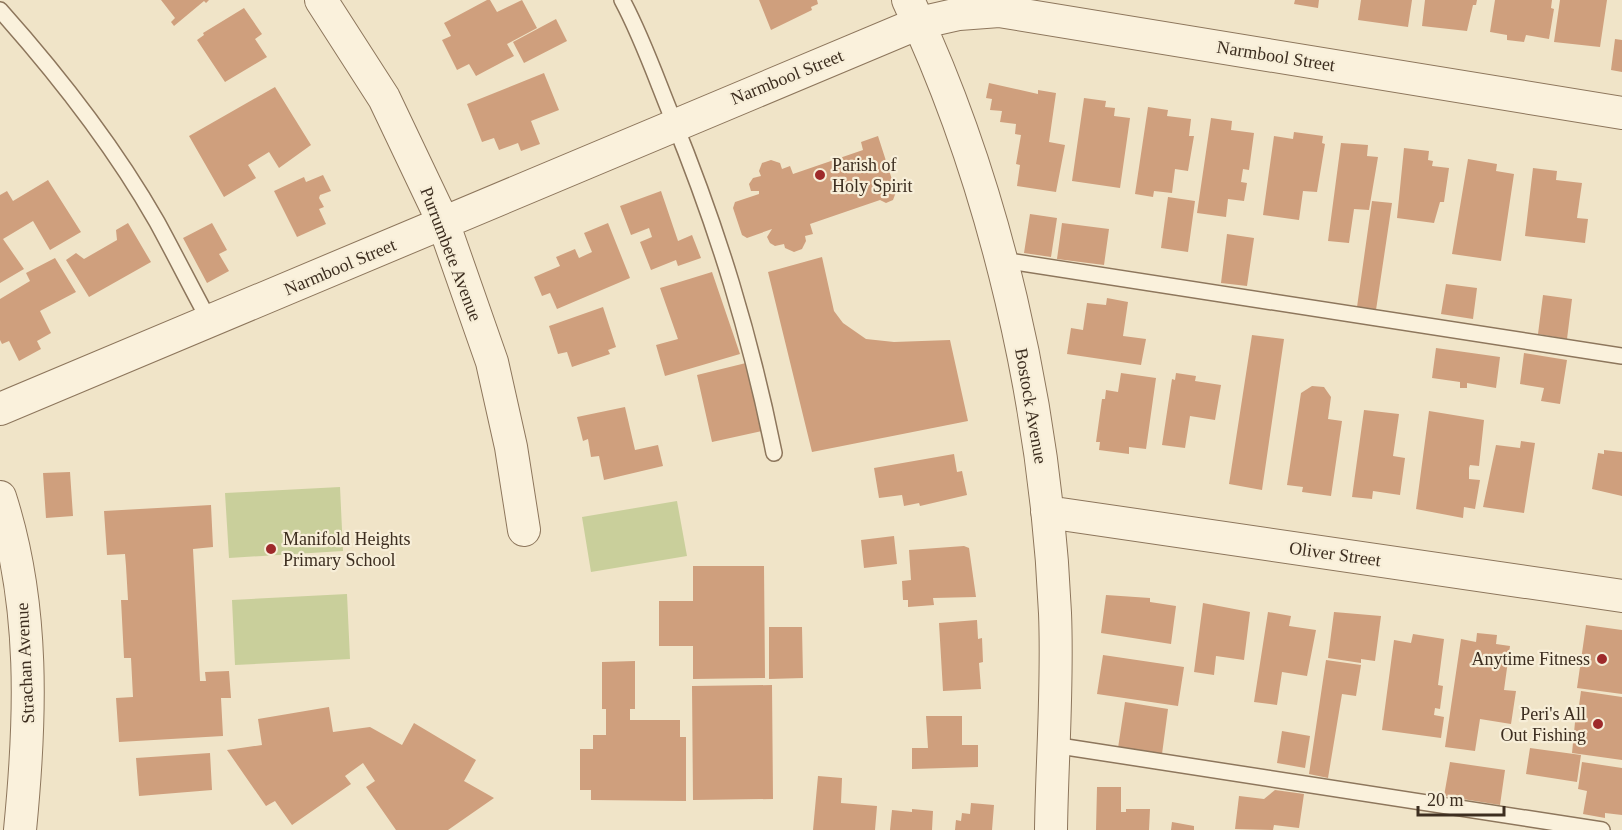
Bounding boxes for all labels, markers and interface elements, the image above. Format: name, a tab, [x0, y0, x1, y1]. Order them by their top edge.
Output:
street label: Narmbool Street	[1215, 37, 1337, 75]
street label: Narmbool Street	[728, 45, 846, 109]
place label: Parish of Holy Spirit	[832, 155, 913, 196]
marker: Parish of Holy Spirit	[813, 168, 827, 182]
street label: Purrumbete Avenue	[416, 184, 486, 324]
street label: Narmbool Street	[281, 234, 399, 300]
street label: Bostock Avenue	[1011, 347, 1051, 465]
place label: Manifold Heights Primary School	[283, 529, 411, 570]
street label: Oliver Street	[1288, 538, 1382, 570]
marker: Manifold Heights Primary School	[264, 542, 278, 556]
street label: Strachan Avenue	[12, 602, 38, 724]
place label: Anytime Fitness	[1471, 649, 1590, 669]
marker: Anytime Fitness	[1595, 652, 1609, 666]
place label: Peri's All Out Fishing	[1500, 704, 1586, 745]
marker: Peri's All Out Fishing	[1591, 717, 1605, 731]
scale bar	[1418, 779, 1504, 817]
text: 20 m	[1427, 790, 1464, 810]

